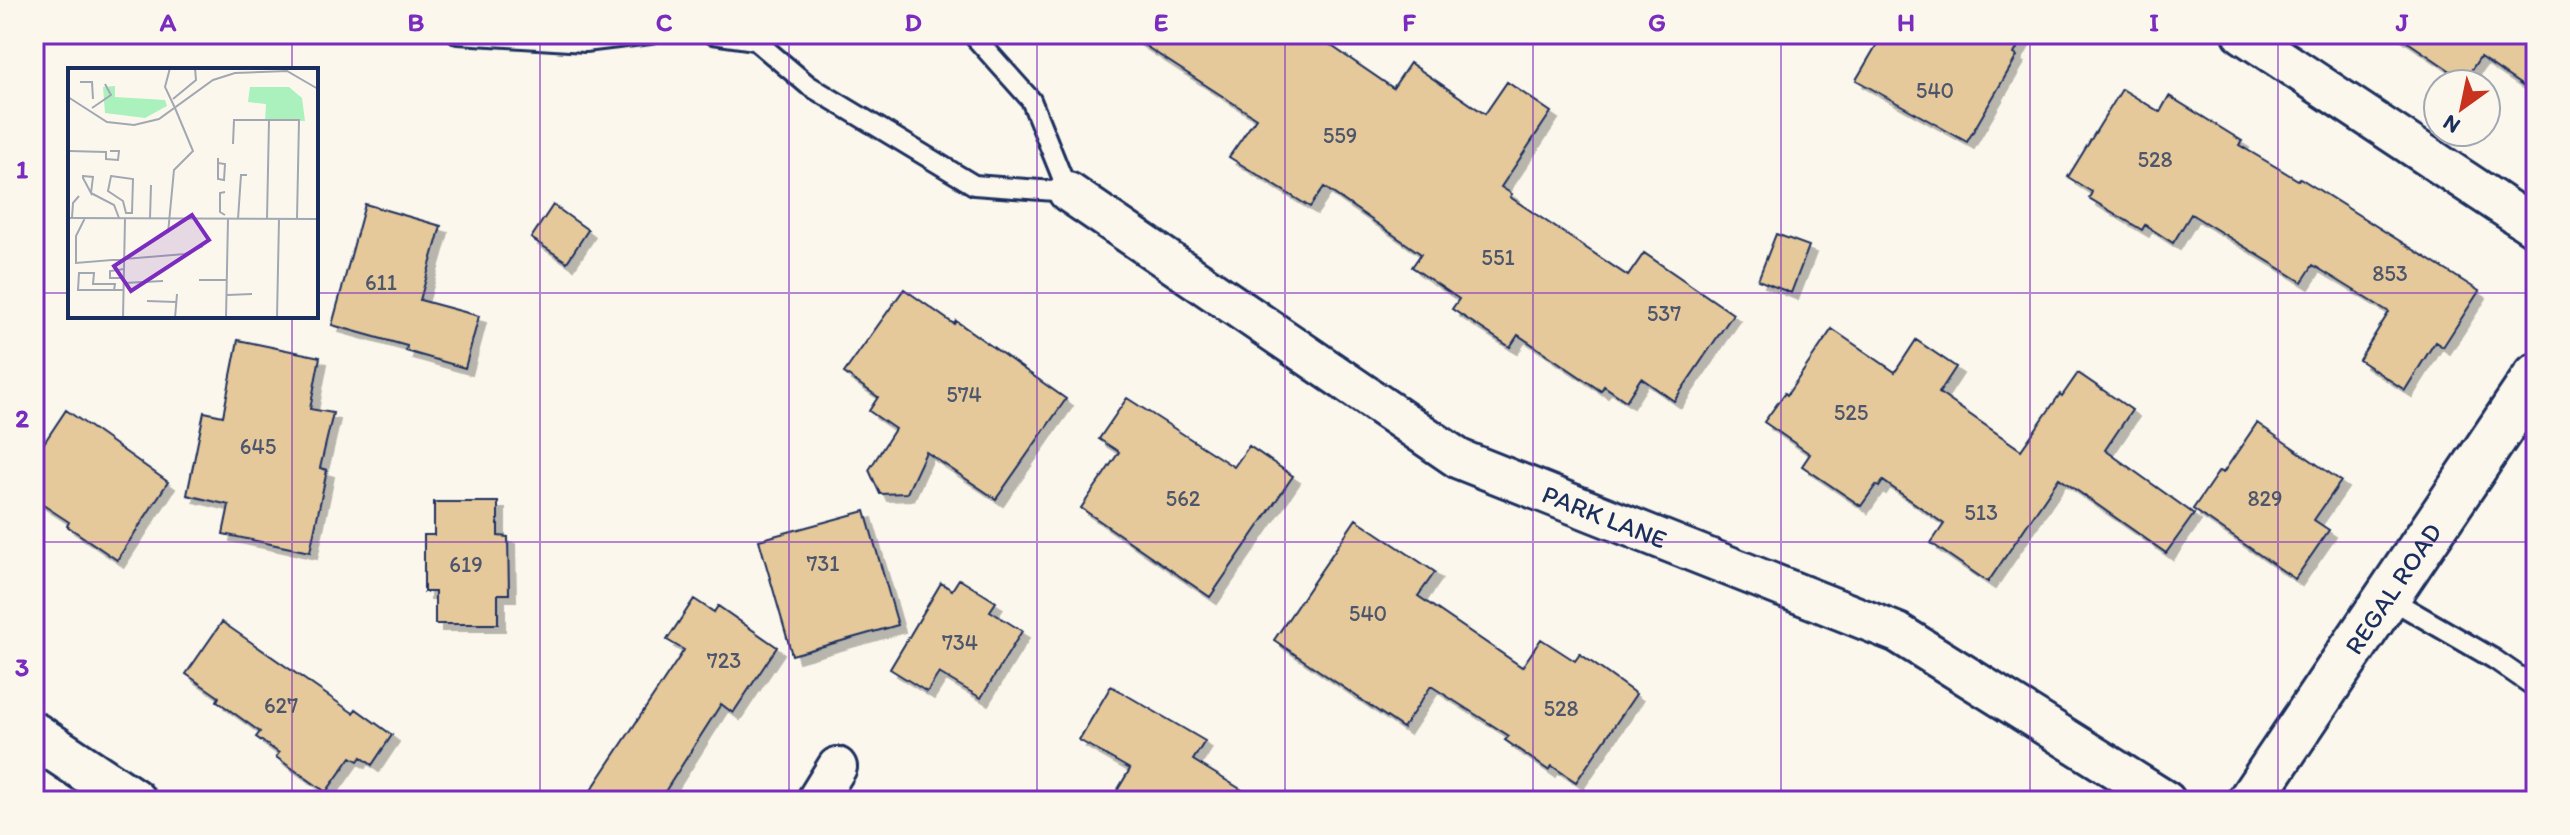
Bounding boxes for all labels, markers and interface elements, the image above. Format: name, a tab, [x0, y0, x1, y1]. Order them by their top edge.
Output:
text: A	[159, 6, 177, 38]
text: B	[408, 6, 425, 38]
text: C	[656, 6, 673, 38]
text: D	[904, 6, 922, 38]
text: E	[1154, 6, 1168, 38]
text: F	[1402, 6, 1416, 38]
text: G	[1648, 6, 1666, 38]
text: H	[1897, 6, 1915, 38]
text: I	[2149, 6, 2159, 38]
text: J	[2395, 6, 2409, 38]
inset map	[68, 68, 318, 318]
north arrow	[2422, 68, 2502, 148]
house number: 540	[1916, 77, 1954, 104]
text: N	[2438, 109, 2465, 140]
house number: 559	[1323, 122, 1357, 149]
house number: 528	[2137, 146, 2173, 173]
text: 1	[16, 153, 28, 185]
house number: 551	[1481, 244, 1515, 271]
house number: 853	[2372, 260, 2408, 287]
house number: 611	[365, 269, 397, 296]
house number: 537	[1647, 300, 1681, 327]
house number: 574	[946, 381, 982, 408]
house number: 525	[1834, 399, 1868, 426]
text: 2	[15, 402, 29, 434]
house number: 645	[240, 433, 276, 460]
street label: PARK LANE	[1538, 478, 1671, 556]
house number: 562	[1166, 485, 1201, 512]
house number: 829	[2247, 485, 2283, 512]
house number: 513	[1964, 499, 1998, 526]
street label: REGAL ROAD	[2337, 517, 2448, 660]
house number: 731	[806, 550, 840, 577]
house number: 619	[449, 551, 483, 578]
house number: 540	[1349, 600, 1387, 627]
house number: 734	[942, 629, 978, 656]
house number: 723	[707, 647, 741, 674]
text: 3	[15, 651, 29, 683]
house number: 627	[264, 692, 298, 719]
house number: 528	[1543, 695, 1579, 722]

